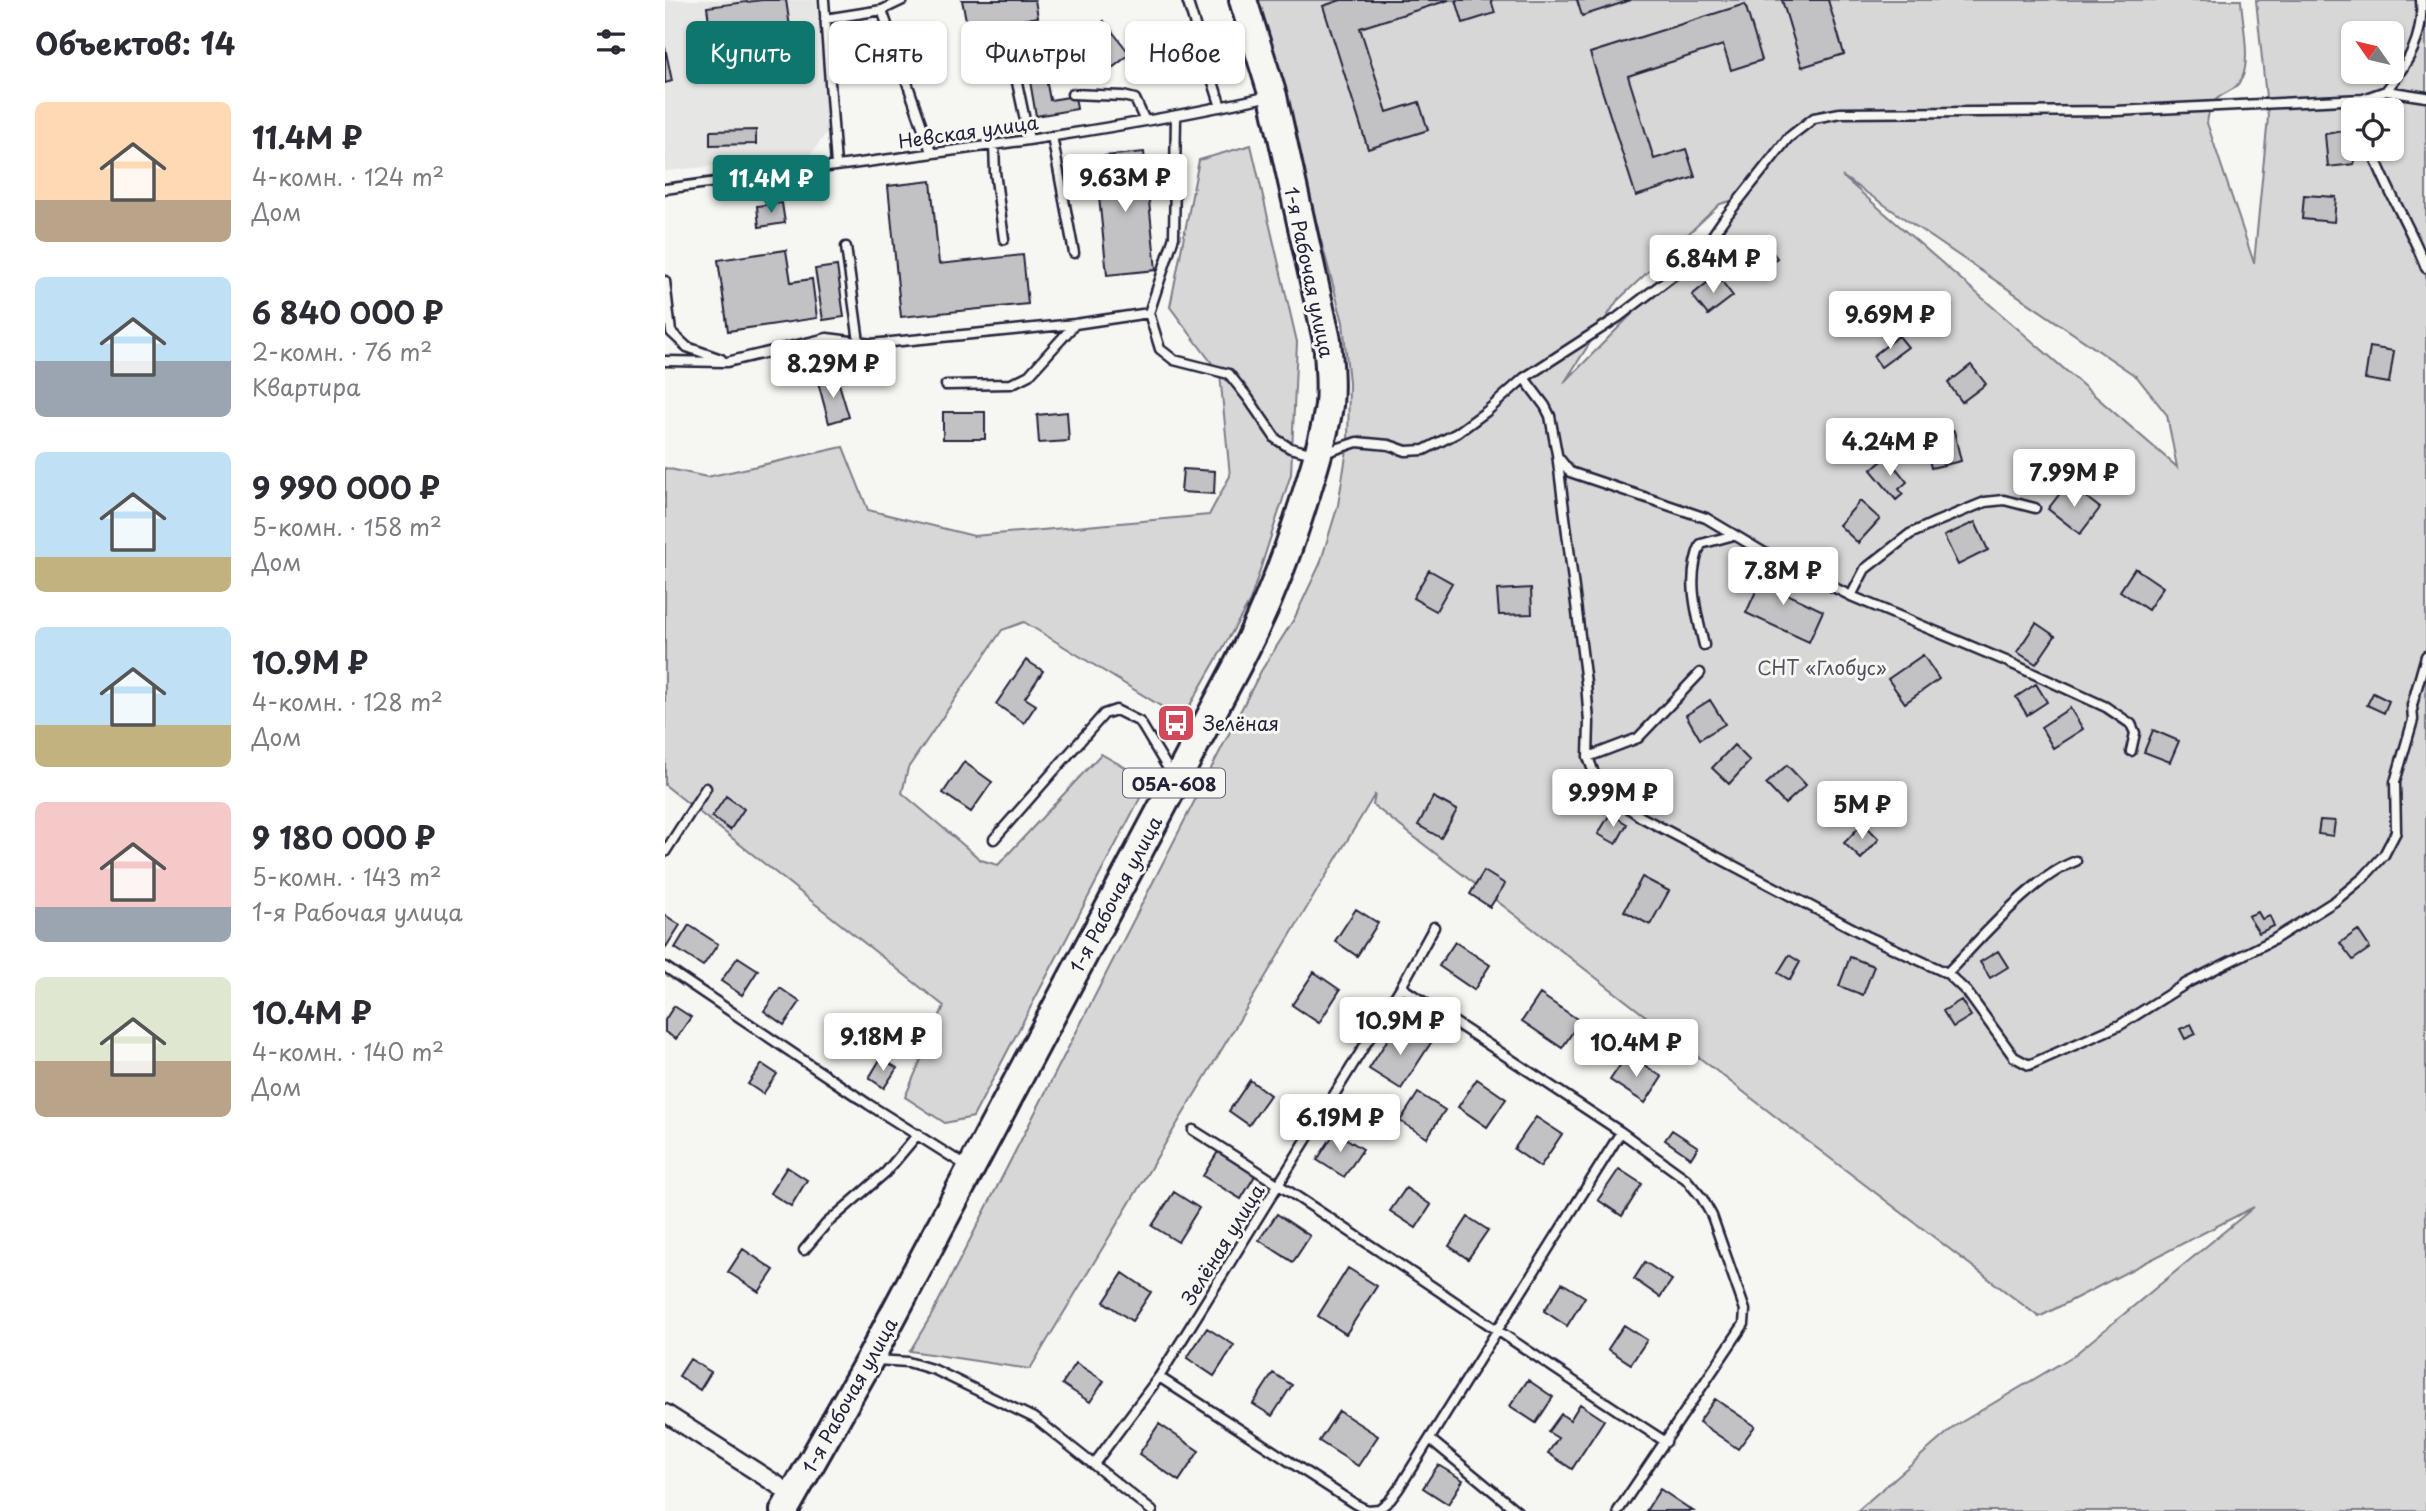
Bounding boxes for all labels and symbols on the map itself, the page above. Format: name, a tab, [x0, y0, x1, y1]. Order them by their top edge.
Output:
north arrow	[2341, 21, 2405, 84]
street label: Невская улица	[896, 107, 1040, 155]
pin: 9.63M ₽	[1060, 154, 1190, 214]
pin: 11.4M ₽	[706, 156, 836, 215]
street label: 1-я Рабочая улица	[1278, 184, 1342, 360]
pin: 6.84M ₽	[1648, 236, 1778, 295]
pin: 9.69M ₽	[1825, 292, 1955, 351]
pin: 8.29M ₽	[768, 340, 898, 400]
pin: 4.24M ₽	[1825, 419, 1955, 478]
pin: 7.99M ₽	[2009, 449, 2139, 509]
pin: 7.8M ₽	[1726, 548, 1840, 607]
park label: СНТ «Глобус»	[1757, 653, 1887, 681]
bus stop icon: Зелёная	[1155, 702, 1197, 744]
place label: Зелёная	[1203, 709, 1279, 737]
road number: 05А-608	[1123, 768, 1225, 798]
pin: 9.99M ₽	[1548, 770, 1678, 829]
pin: 5M ₽	[1821, 782, 1903, 841]
street label: 1-я Рабочая улица	[1062, 811, 1168, 977]
pin: 10.9M ₽	[1335, 998, 1465, 1057]
pin: 9.18M ₽	[818, 1014, 948, 1073]
pin: 10.4M ₽	[1571, 1020, 1701, 1079]
pin: 6.19M ₽	[1275, 1094, 1405, 1154]
street label: Зелёная улица	[1174, 1178, 1270, 1310]
street label: 1-я Рабочая улица	[795, 1312, 903, 1478]

